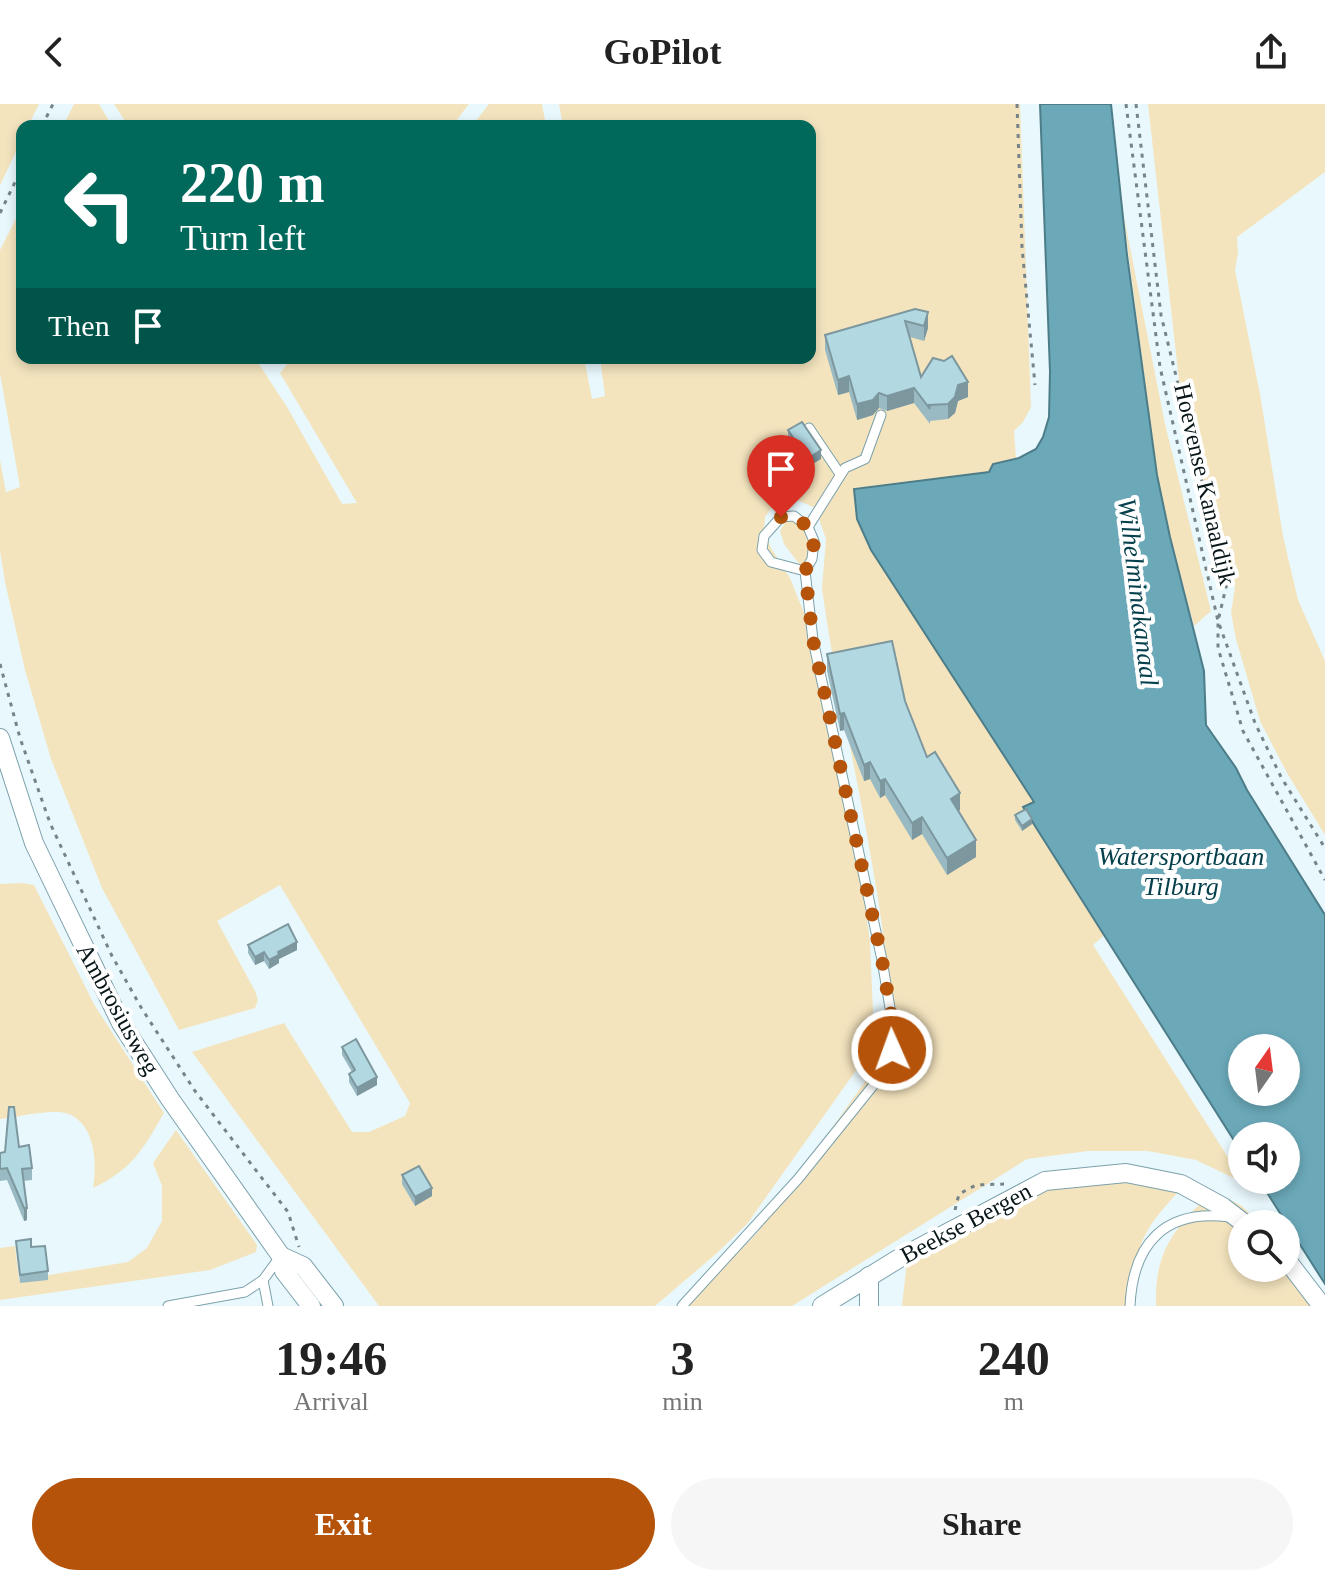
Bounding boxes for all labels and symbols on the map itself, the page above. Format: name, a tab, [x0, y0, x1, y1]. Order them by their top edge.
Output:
street label: Hoevense Kanaaldijk	[1169, 381, 1241, 587]
pin	[747, 435, 815, 517]
water label: Wilhelminakanaal	[1112, 496, 1164, 688]
water label: Watersportbaan Tilburg	[1098, 842, 1264, 901]
street label: Ambrosiusweg	[71, 939, 165, 1079]
position arrow	[850, 1008, 934, 1092]
north arrow	[1228, 1034, 1300, 1106]
street label: Beekse Bergen	[896, 1178, 1036, 1268]

